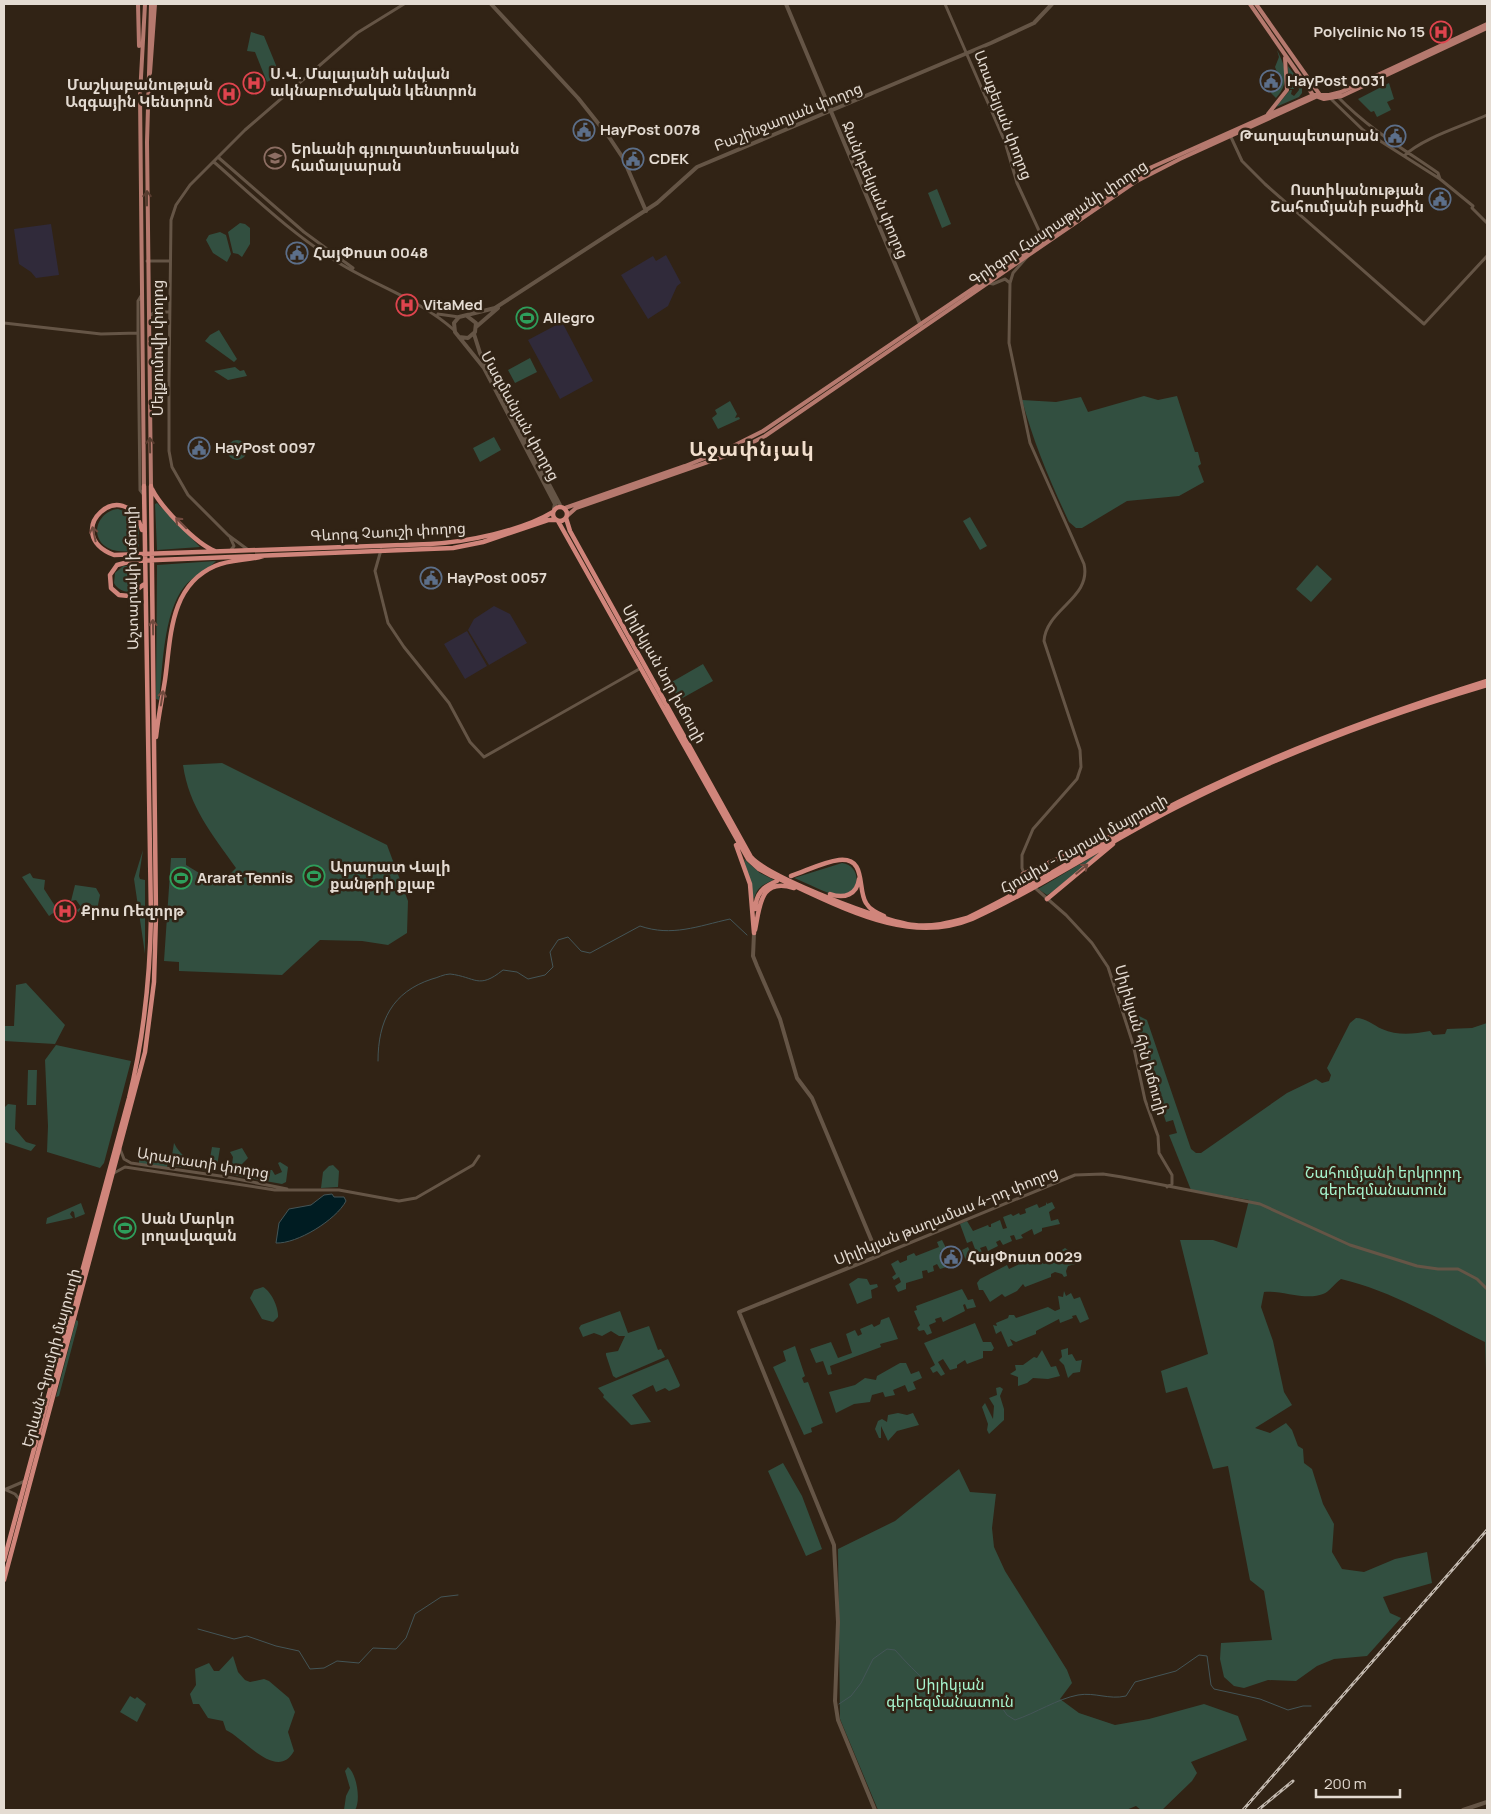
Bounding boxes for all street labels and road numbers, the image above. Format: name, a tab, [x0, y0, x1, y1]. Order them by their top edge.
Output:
street label: Առաքելյան փողոց	[969, 47, 1038, 183]
street label: Բաշինջաղյան փողոց	[710, 77, 865, 156]
street label: Ջանիբեկյան փողոց	[837, 118, 914, 262]
street label: Գրիգոր Հասրաթյանի փողոց	[964, 155, 1151, 290]
street label: Մելքումովի փողոց	[147, 280, 168, 416]
street label: Մազմանյան փողոց	[476, 347, 565, 484]
street label: Աշտարակի խճուղի	[120, 506, 143, 650]
street label: Գևորգ Չաուշի փողոց	[310, 517, 466, 546]
street label: Սիլիկյան նոր խճուղի	[617, 600, 711, 747]
street label: Հյուսիս - Հարավ մայրուղի	[996, 789, 1171, 898]
street label: Սիլիկյան հին խճուղի	[1110, 962, 1173, 1118]
street label: Արարատի փողոց	[136, 1142, 271, 1183]
street label: Սիլիկյան թաղամաս 4-րդ փողոց	[831, 1161, 1061, 1270]
street label: Երևան-Գյումրի մայրուղի	[17, 1266, 85, 1450]

